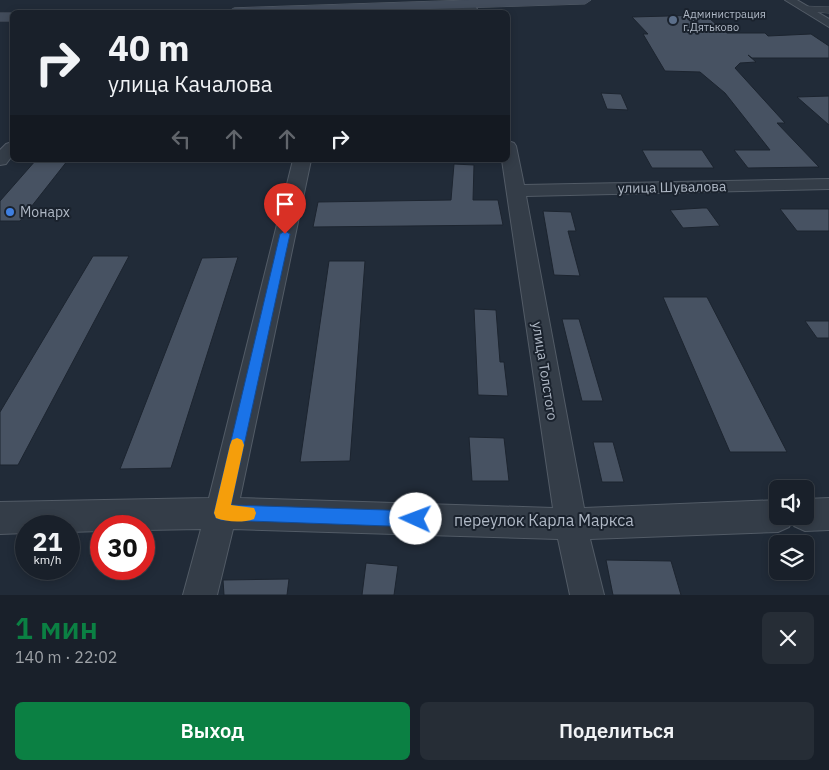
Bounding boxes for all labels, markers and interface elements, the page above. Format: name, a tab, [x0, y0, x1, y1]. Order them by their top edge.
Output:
place label: Администрация г.Дятьково	[683, 7, 766, 34]
marker: Администрация г.Дятьково	[667, 14, 679, 26]
text: 40 m	[108, 25, 190, 71]
icon: right	[25, 30, 90, 95]
text: улица Качалова	[108, 69, 273, 98]
icon: left	[167, 125, 195, 153]
icon: ahead	[220, 125, 248, 153]
icon: ahead	[273, 125, 301, 153]
icon: right	[326, 125, 354, 153]
street label: улица Шувалова	[617, 177, 727, 197]
pin	[264, 183, 306, 234]
icon: arrive	[271, 190, 299, 218]
place label: Монарх	[20, 203, 70, 221]
marker: Монарх	[4, 206, 16, 218]
street label: улица Толстого	[528, 320, 562, 422]
map controls	[769, 480, 814, 580]
button: sound	[769, 480, 814, 525]
position arrow	[389, 492, 441, 544]
street label: переулок Карла Маркса	[454, 510, 634, 530]
speed limit sign: 30	[90, 515, 155, 580]
text: 21	[32, 525, 63, 558]
button: layers	[769, 535, 814, 580]
text: km/h	[33, 552, 62, 567]
text: 1 мин	[15, 608, 98, 647]
button: close	[762, 612, 814, 664]
text: 140 m · 22:02	[15, 647, 117, 667]
button: Выход	[15, 702, 410, 760]
button: Поделиться	[420, 702, 814, 760]

